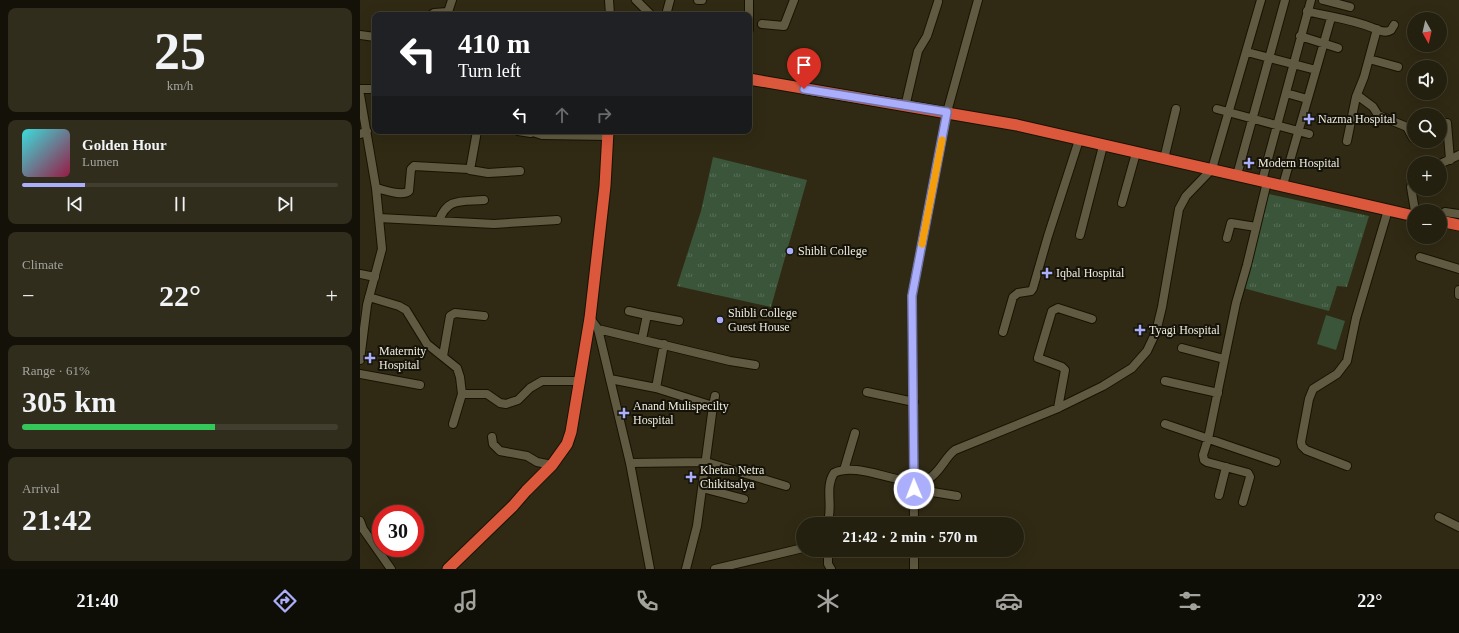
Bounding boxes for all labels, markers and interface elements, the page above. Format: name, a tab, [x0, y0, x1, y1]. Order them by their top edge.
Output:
north arrow	[1407, 12, 1447, 52]
map controls	[1407, 12, 1447, 244]
text: 25	[154, 23, 206, 80]
icon: left	[392, 28, 444, 80]
text: 410 m	[458, 28, 530, 59]
pin	[787, 48, 821, 89]
icon: arrive	[793, 54, 815, 76]
button: sound	[1407, 60, 1447, 100]
text: Turn left	[458, 61, 521, 81]
text: km/h	[167, 78, 193, 93]
icon: left	[509, 104, 531, 126]
icon: ahead	[551, 104, 573, 126]
icon: right	[593, 104, 615, 126]
button: search	[1407, 108, 1447, 148]
place label: Nazma Hospital	[1318, 112, 1396, 126]
marker: Nazma Hospital	[1303, 113, 1315, 125]
text: Golden Hour	[82, 137, 167, 153]
text: Lumen	[82, 154, 119, 169]
place label: Modern Hospital	[1258, 156, 1340, 170]
button: +	[1407, 156, 1447, 196]
marker: Modern Hospital	[1243, 157, 1255, 169]
icon: previous	[64, 193, 86, 215]
icon: pause	[169, 193, 191, 215]
icon: next	[274, 193, 296, 215]
button: −	[1407, 204, 1447, 244]
place label: Shibli College	[798, 244, 867, 258]
marker: Shibli College	[785, 246, 795, 256]
text: Climate	[22, 257, 63, 272]
place label: Iqbal Hospital	[1056, 266, 1125, 280]
marker: Iqbal Hospital	[1041, 267, 1053, 279]
text: 22°	[159, 279, 201, 312]
text: −	[22, 283, 34, 308]
text: +	[326, 283, 338, 308]
place label: Shibli College Guest House	[728, 306, 797, 334]
marker: Shibli College Guest House	[715, 315, 725, 325]
place label: Tyagi Hospital	[1149, 323, 1220, 337]
marker: Tyagi Hospital	[1134, 324, 1146, 336]
place label: Maternity Hospital	[379, 344, 426, 372]
marker: Maternity Hospital	[364, 352, 376, 364]
text: Range · 61%	[22, 363, 90, 378]
text: 305 km	[22, 385, 116, 418]
place label: Anand Mulispecilty Hospital	[633, 399, 729, 427]
marker: Anand Mulispecilty Hospital	[618, 407, 630, 419]
place label: Khetan Netra Chikitsalya	[700, 463, 765, 491]
position arrow	[893, 468, 935, 510]
marker: Khetan Netra Chikitsalya	[685, 471, 697, 483]
text: Arrival	[22, 481, 60, 496]
text: 21:42	[22, 503, 92, 536]
speed limit sign: 30	[372, 505, 424, 557]
text: 21:42 · 2 min · 570 m	[843, 529, 978, 545]
icon: directions	[271, 587, 299, 615]
icon: music	[452, 587, 480, 615]
icon: phone	[633, 587, 661, 615]
icon: climate	[814, 587, 842, 615]
icon: car	[995, 587, 1023, 615]
icon: filters	[1176, 587, 1204, 615]
text: 21:40	[76, 591, 118, 611]
text: 22°	[1357, 591, 1382, 611]

